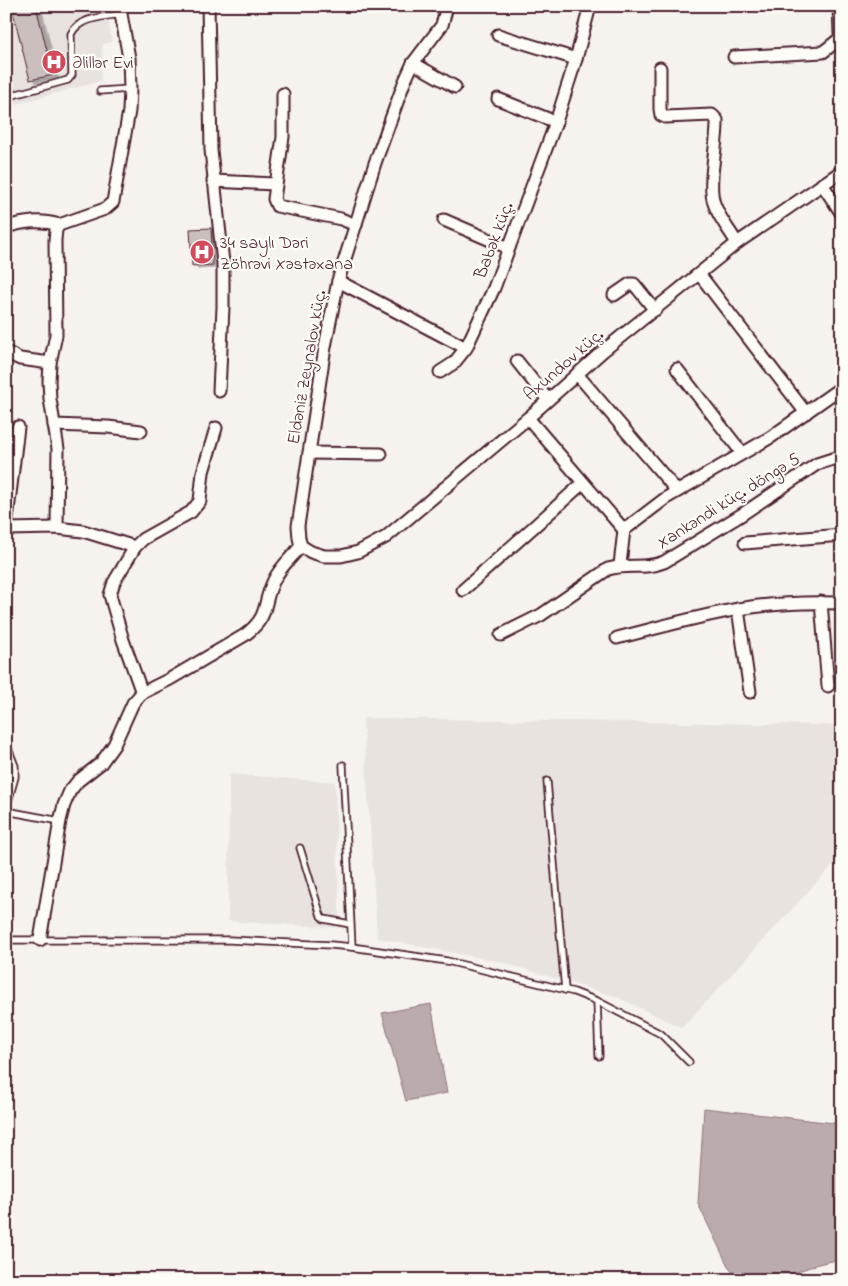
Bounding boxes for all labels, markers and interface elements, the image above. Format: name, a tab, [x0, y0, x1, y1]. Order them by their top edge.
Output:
hospital icon: Əlillər Evi	[41, 49, 67, 75]
place label: Əlillər Evi	[72, 51, 134, 77]
street label: Babək küç.	[468, 198, 522, 284]
place label: 34 saylı Dəri Zöhrəvi Xəstəxana	[220, 231, 353, 278]
hospital icon: 34 saylı Dəri Zöhrəvi Xəstəxana	[189, 239, 215, 265]
street label: Eldəniz Zeynalov küç.	[282, 288, 334, 447]
street label: Axundov küç.	[518, 323, 610, 408]
street label: Xankəndi küç. döngə 5	[652, 447, 806, 557]

